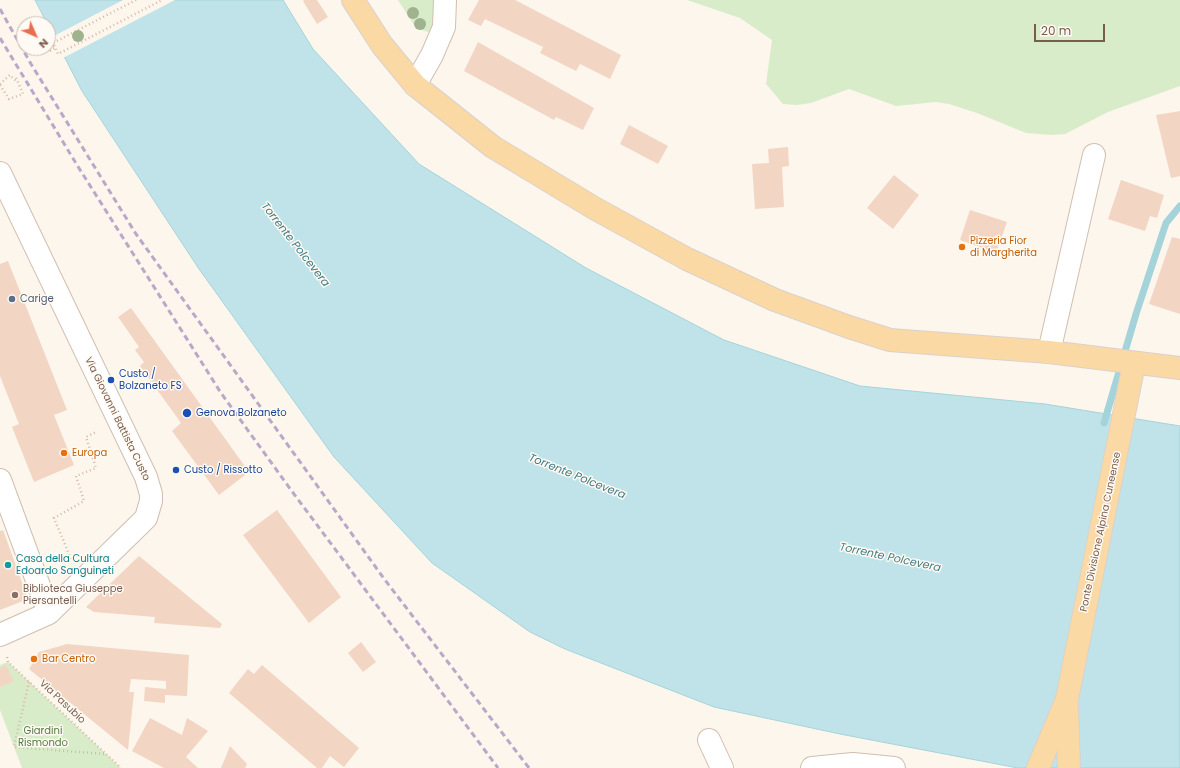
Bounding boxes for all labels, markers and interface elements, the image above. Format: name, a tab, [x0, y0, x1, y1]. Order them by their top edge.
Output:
north arrow	[16, 16, 56, 56]
scale bar	[1036, 16, 1107, 42]
text: 20 m	[1041, 22, 1071, 39]
text: N	[35, 35, 52, 52]
water label: Torrente Polcevera	[258, 200, 332, 290]
place label: Pizzeria Fior di Margherita	[970, 235, 1037, 258]
marker: Pizzeria Fior di Margherita	[957, 242, 967, 252]
place label: Carige	[20, 293, 54, 305]
marker: Carige	[7, 294, 17, 304]
street label: Via Giovanni Battista Custo	[82, 355, 152, 483]
place label: Custo / Bolzaneto FS	[119, 368, 182, 392]
marker: Custo / Bolzaneto FS	[106, 375, 116, 385]
marker: Genova Bolzaneto	[181, 407, 193, 419]
place label: Genova Bolzaneto	[196, 407, 287, 419]
place label: Europa	[72, 447, 107, 459]
marker: Europa	[59, 448, 69, 458]
street label: Ponte Divisione Alpina Cuneense	[1078, 451, 1124, 613]
water label: Torrente Polcevera	[527, 452, 627, 502]
place label: Custo / Rissotto	[184, 464, 263, 476]
marker: Custo / Rissotto	[171, 465, 181, 475]
water label: Torrente Polcevera	[838, 541, 942, 575]
place label: Casa della Cultura Edoardo Sanguineti	[16, 553, 114, 576]
marker: Casa della Cultura Edoardo Sanguineti	[3, 560, 13, 570]
place label: Biblioteca Giuseppe Piersantelli	[23, 583, 123, 606]
marker: Biblioteca Giuseppe Piersantelli	[10, 590, 20, 600]
place label: Bar Centro	[42, 653, 95, 665]
marker: Bar Centro	[29, 654, 39, 664]
street label: Via Pasubio	[37, 678, 87, 726]
park label: Giardini Rismondo	[18, 725, 68, 748]

